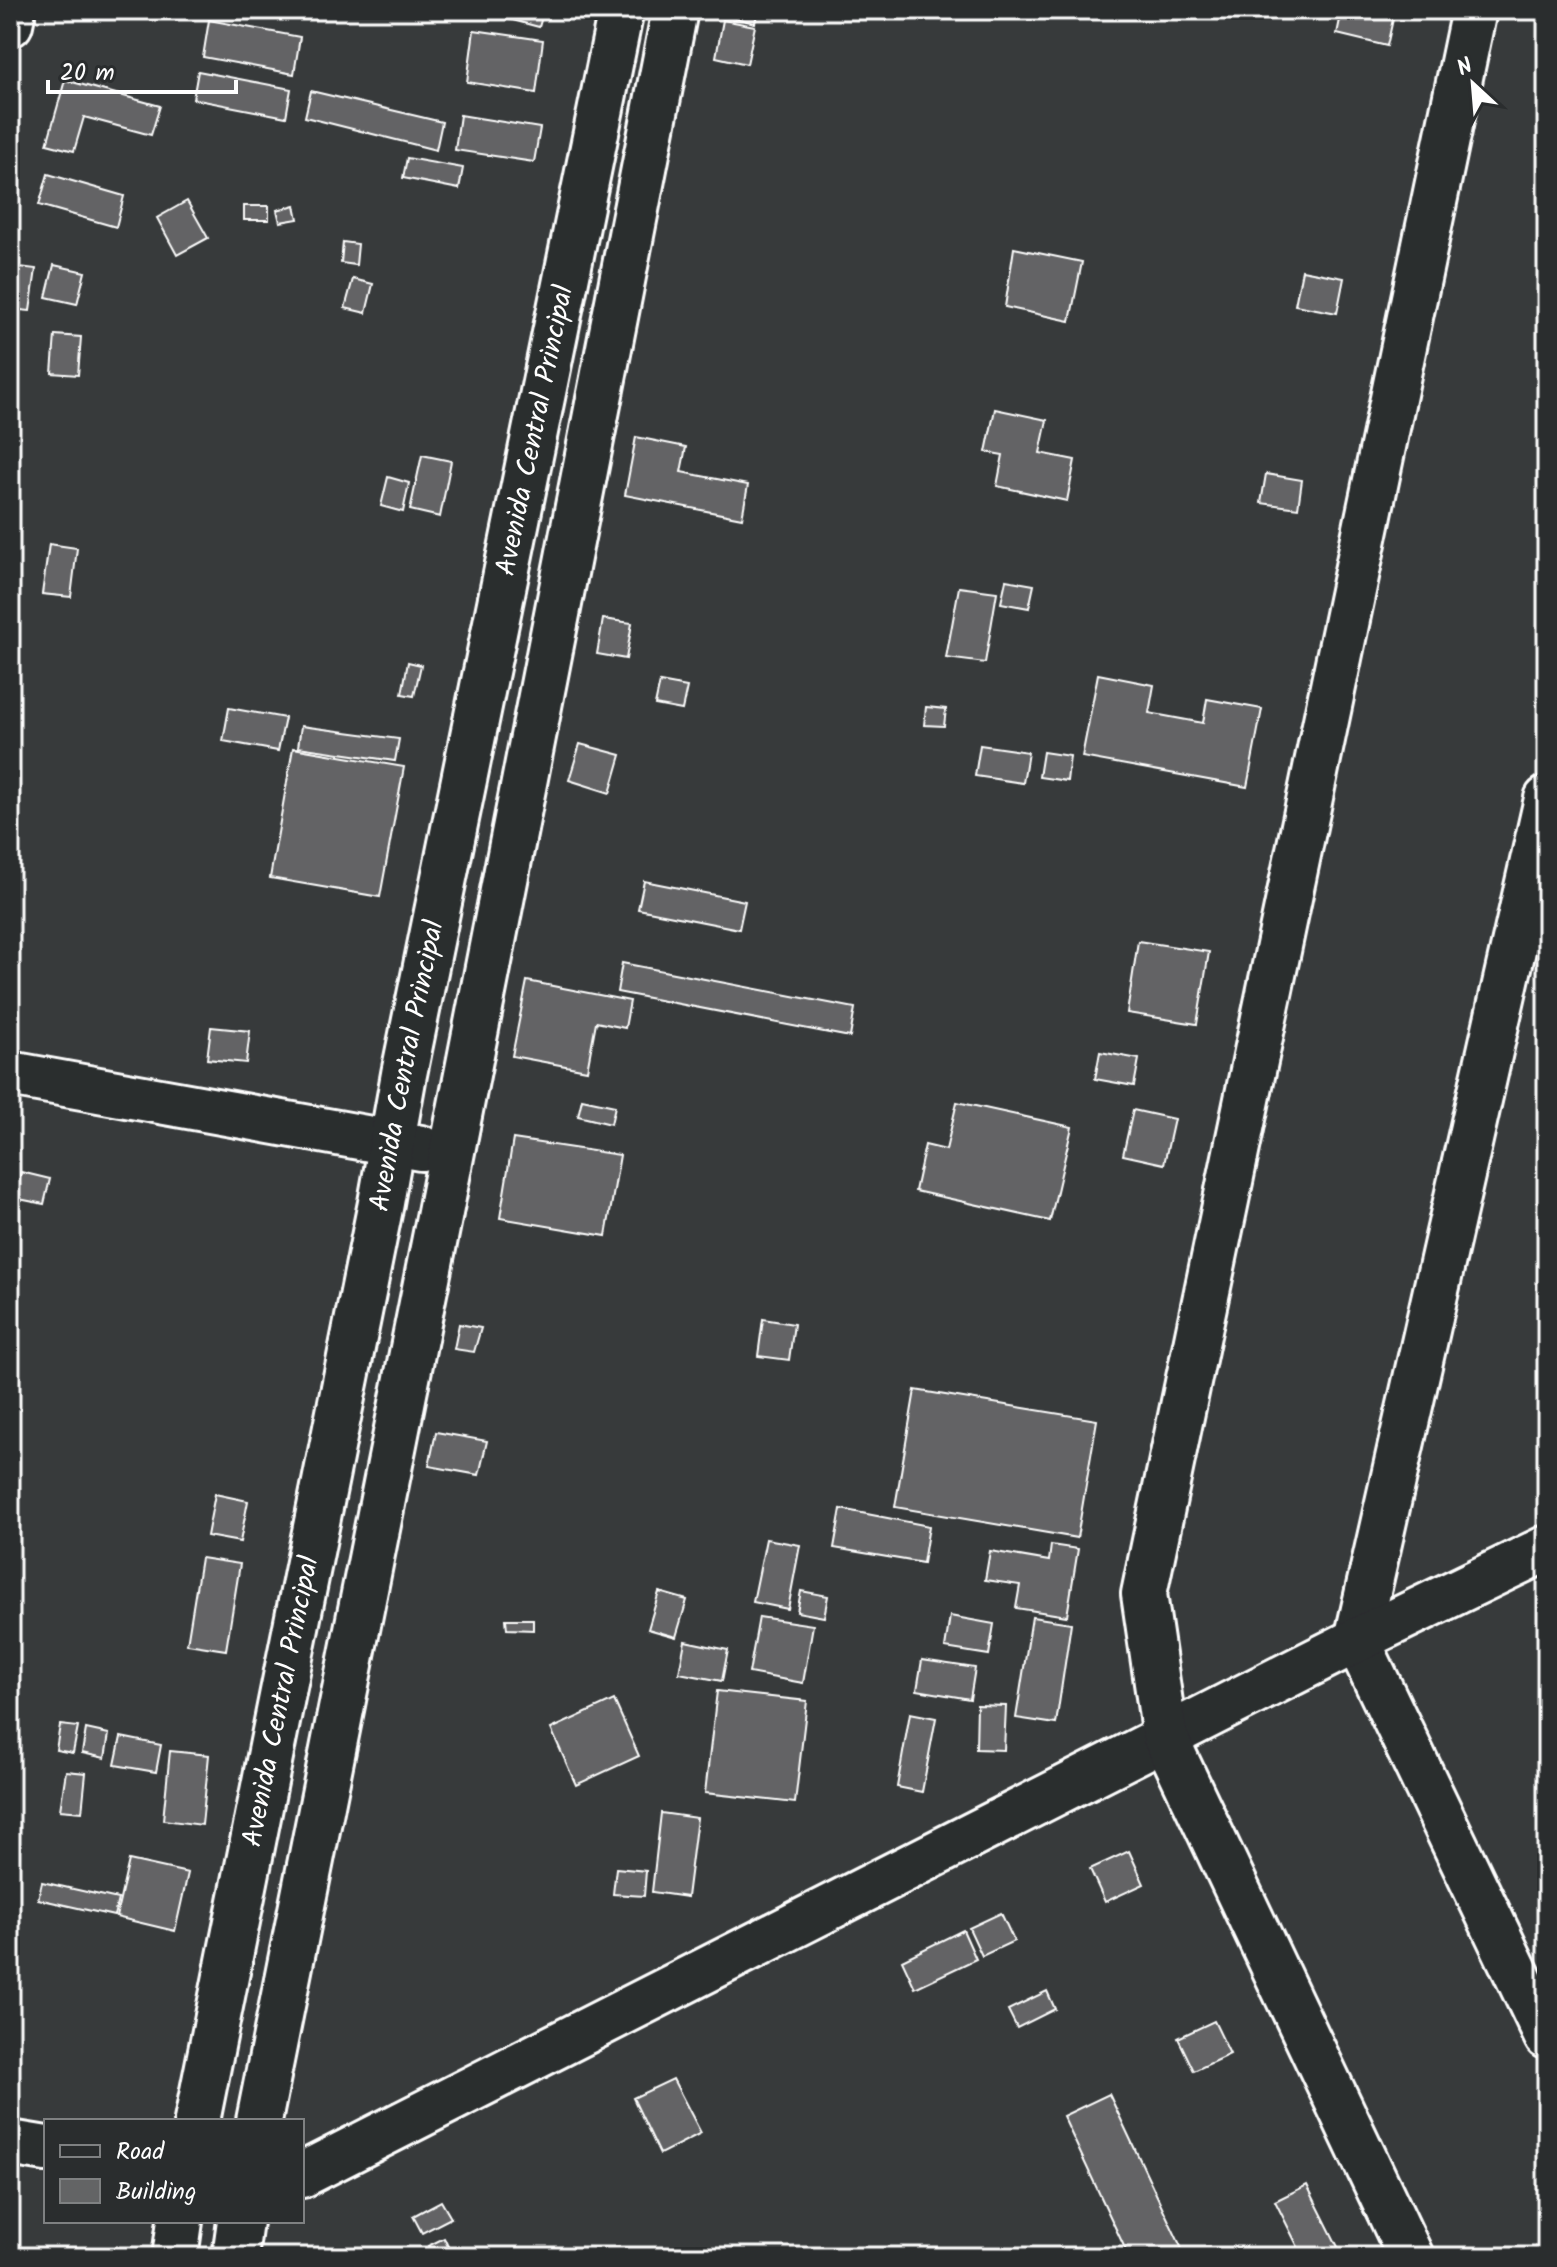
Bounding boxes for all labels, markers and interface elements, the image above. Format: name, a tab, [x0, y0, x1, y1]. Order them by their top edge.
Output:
scale bar	[48, 44, 236, 94]
north arrow	[1433, 44, 1513, 124]
text: N	[1451, 49, 1479, 87]
text: 20 m	[60, 54, 115, 93]
street label: Avenida Central Principal	[484, 281, 587, 580]
street label: Avenida Central Principal	[357, 916, 457, 1215]
street label: Avenida Central Principal	[230, 1552, 332, 1851]
legend	[44, 2119, 304, 2223]
text: Road	[116, 2133, 165, 2172]
text: Building	[116, 2173, 196, 2212]

